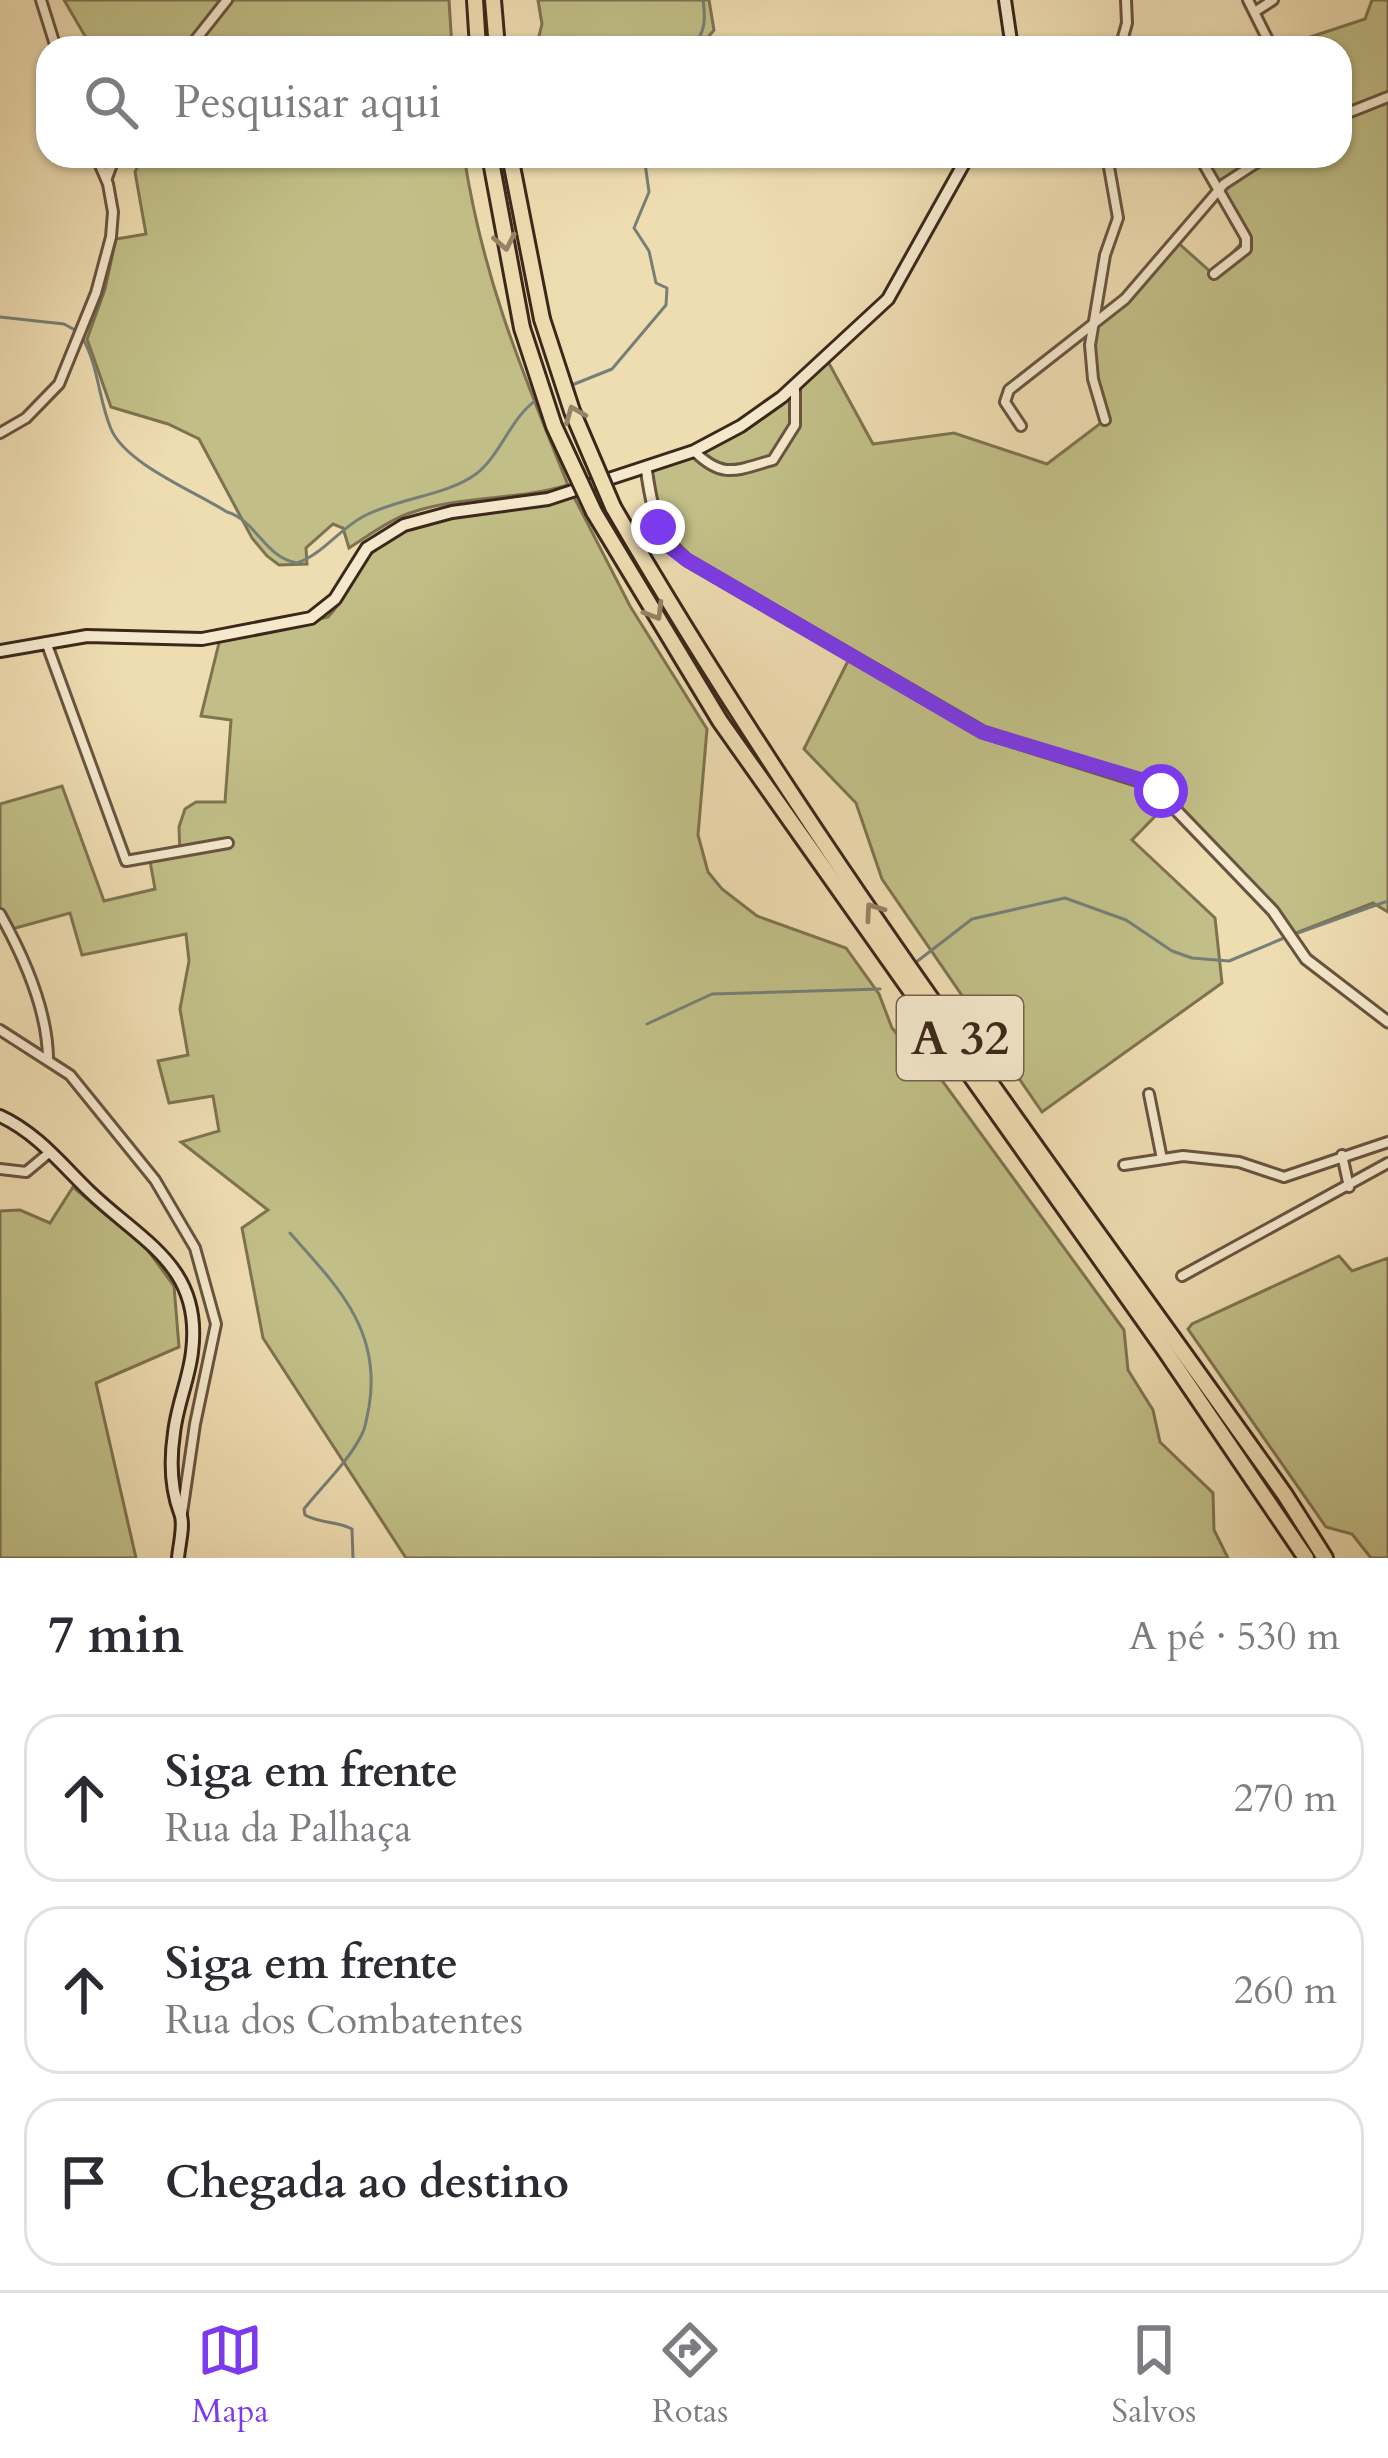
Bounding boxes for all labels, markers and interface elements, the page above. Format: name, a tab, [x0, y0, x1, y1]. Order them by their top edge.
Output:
search box	[36, 36, 1352, 168]
icon: search	[78, 69, 144, 135]
text: Pesquisar aqui	[174, 72, 441, 133]
one-way arrow	[491, 232, 517, 252]
one-way arrow	[564, 405, 588, 426]
route end	[631, 500, 685, 554]
one-way arrow	[640, 599, 663, 621]
route start	[1134, 764, 1188, 818]
one-way arrow	[865, 903, 887, 925]
road number: A 32	[897, 996, 1023, 1080]
text: 7 min	[48, 1601, 184, 1671]
text: A pé · 530 m	[1129, 1610, 1340, 1663]
text: Siga em frente	[165, 1741, 458, 1802]
icon: ahead	[51, 1765, 117, 1831]
text: 270 m	[1234, 1772, 1337, 1825]
text: Rua da Palhaça	[165, 1802, 412, 1855]
text: Siga em frente	[165, 1933, 458, 1994]
icon: ahead	[51, 1957, 117, 2023]
text: 260 m	[1234, 1964, 1337, 2017]
text: Rua dos Combatentes	[165, 1994, 523, 2047]
icon: arrive	[51, 2149, 117, 2215]
text: Chegada ao destino	[165, 2152, 569, 2213]
tab: Mapa	[192, 2317, 269, 2434]
tab: Rotas	[652, 2317, 728, 2434]
tab: Salvos	[1112, 2317, 1196, 2434]

